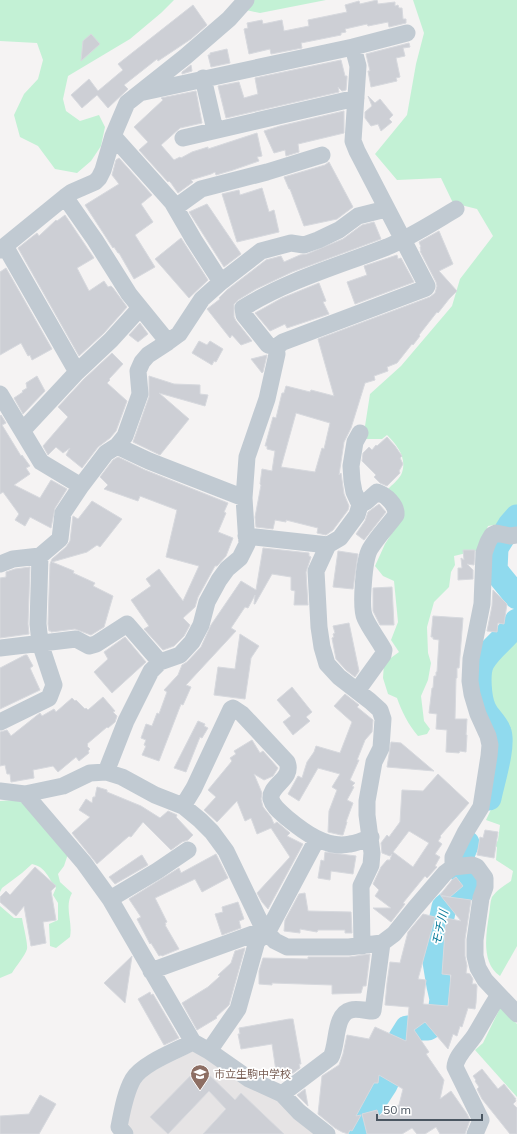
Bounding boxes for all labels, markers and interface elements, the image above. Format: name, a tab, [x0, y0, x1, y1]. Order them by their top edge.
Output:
water label: モチ川	[428, 907, 451, 947]
school or university icon: 市立生駒中学校	[189, 1063, 211, 1091]
place label: 市立生駒中学校	[214, 1067, 291, 1081]
scale bar	[377, 1096, 482, 1122]
text: 50 m	[383, 1102, 411, 1117]

